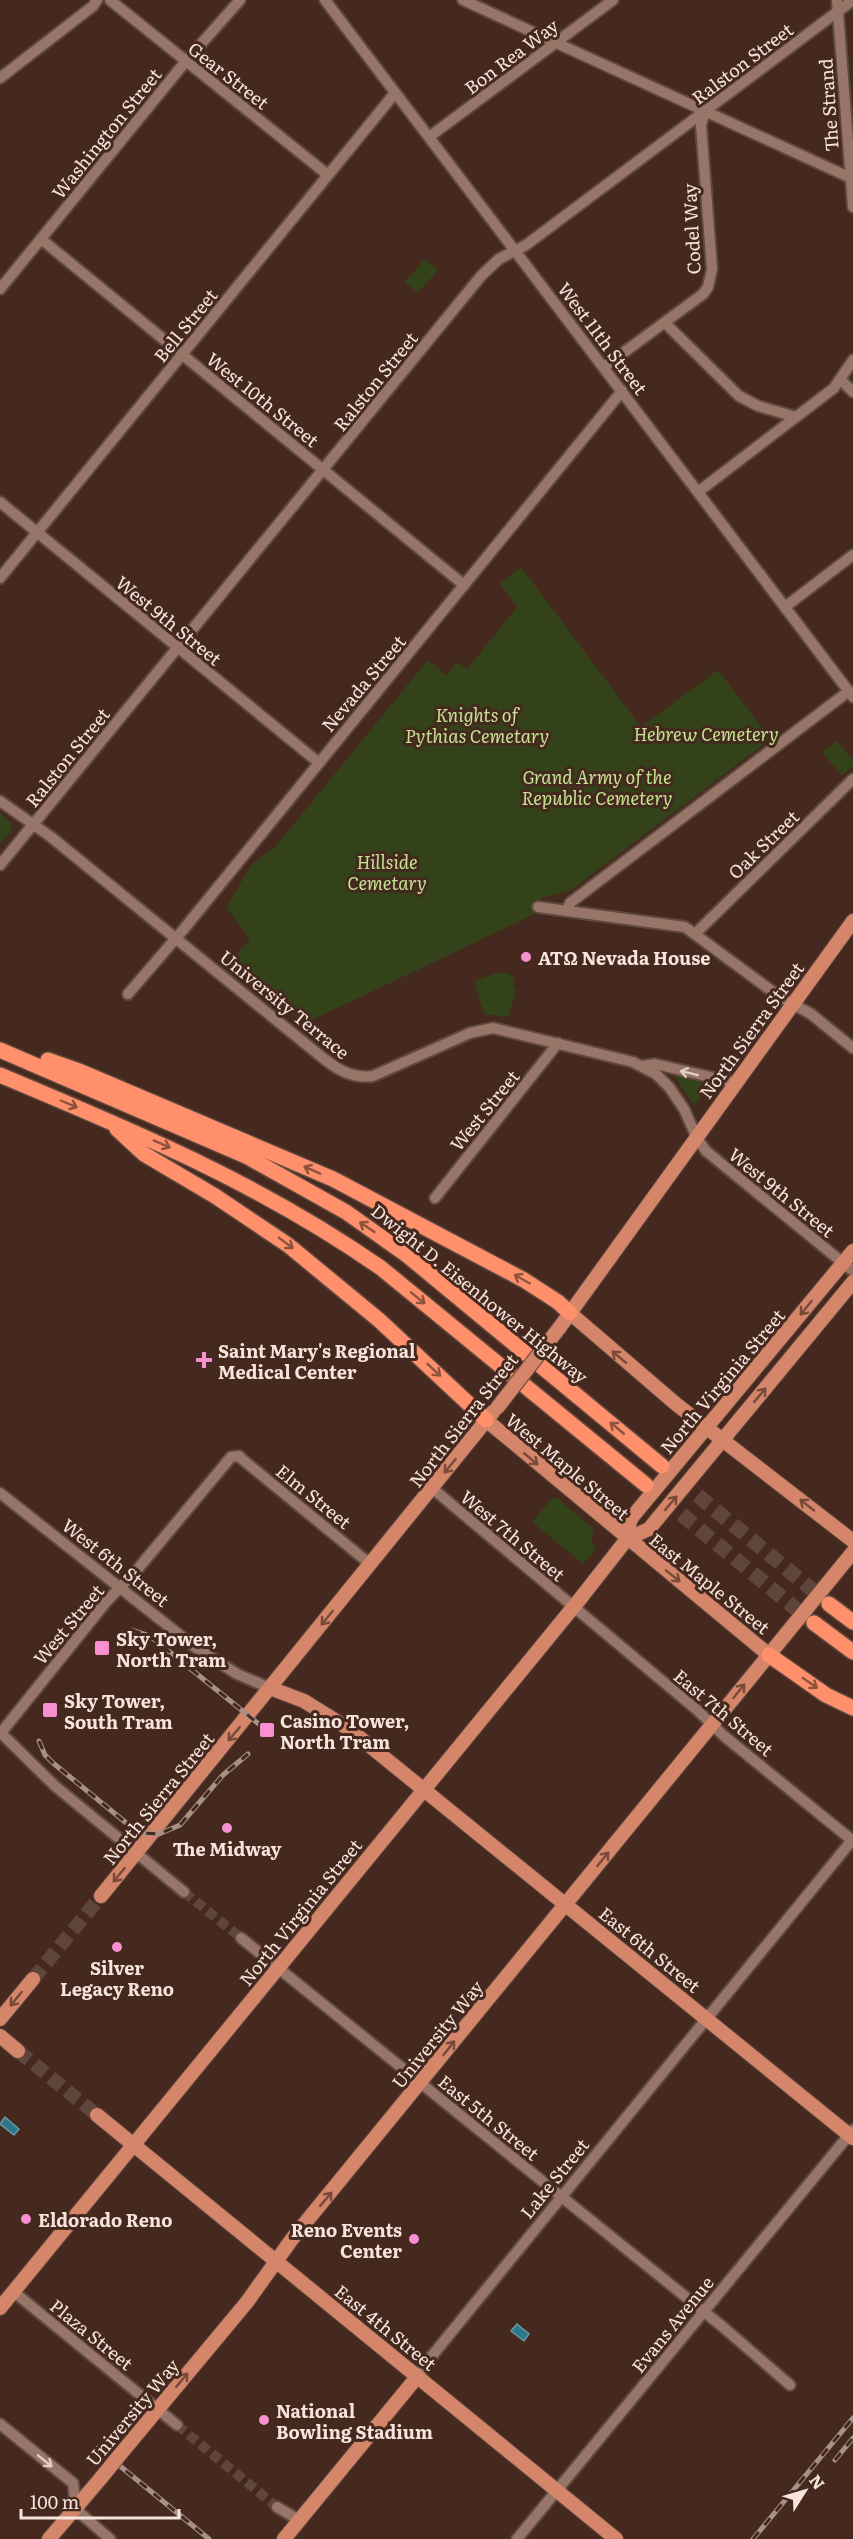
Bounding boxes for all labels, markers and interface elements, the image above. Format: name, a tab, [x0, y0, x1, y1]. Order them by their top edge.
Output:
street label: Bon Rea Way	[458, 11, 564, 100]
street label: Ralston Street	[686, 15, 799, 110]
street label: Gear Street	[183, 35, 276, 116]
street label: The Strand	[811, 57, 845, 153]
street label: Washington Street	[45, 61, 168, 204]
street label: Codel Way	[675, 182, 707, 275]
street label: West 11th Street	[552, 276, 655, 401]
street label: Bell Street	[147, 282, 224, 368]
street label: Ralston Street	[326, 325, 424, 437]
street label: West 10th Street	[201, 345, 326, 453]
street label: West 9th Street	[110, 569, 228, 672]
street label: Nevada Street	[314, 628, 412, 737]
street label: Ralston Street	[18, 701, 116, 813]
park label: Knights of Pythias Cemetary	[405, 701, 549, 749]
park label: Hebrew Cemetery	[633, 720, 779, 747]
park label: Grand Army of the Republic Cemetery	[522, 763, 672, 811]
street label: Oak Street	[721, 803, 805, 885]
park label: Hillside Cemetary	[347, 848, 427, 896]
street label: University Terrace	[214, 943, 356, 1065]
place label: ΑΤΩ Nevada House	[538, 944, 710, 971]
marker: ΑΤΩ Nevada House	[519, 950, 533, 964]
street label: North Sierra Street	[692, 955, 810, 1104]
street label: West Street	[443, 1063, 526, 1156]
one-way arrow	[680, 1066, 699, 1078]
one-way arrow	[59, 1099, 78, 1110]
one-way arrow	[152, 1139, 170, 1151]
street label: West 9th Street	[723, 1141, 841, 1244]
one-way arrow	[303, 1164, 321, 1175]
street label: Dwight D. Eisenhower Highway	[366, 1197, 595, 1390]
one-way arrow	[360, 1221, 376, 1233]
one-way arrow	[277, 1237, 293, 1249]
one-way arrow	[514, 1273, 531, 1285]
one-way arrow	[410, 1291, 425, 1305]
one-way arrow	[800, 1300, 813, 1316]
street label: North Virginia Street	[653, 1302, 791, 1459]
place label: Saint Mary's Regional Medical Center	[218, 1337, 416, 1385]
street label: North Sierra Street	[402, 1347, 524, 1493]
one-way arrow	[612, 1350, 627, 1364]
marker: Saint Mary's Regional Medical Center	[195, 1351, 213, 1369]
one-way arrow	[426, 1363, 441, 1377]
one-way arrow	[754, 1387, 767, 1403]
street label: West Maple Street	[500, 1406, 636, 1526]
one-way arrow	[609, 1422, 625, 1435]
one-way arrow	[523, 1452, 539, 1465]
street label: Elm Street	[271, 1457, 358, 1535]
one-way arrow	[443, 1458, 456, 1474]
street label: West 7th Street	[455, 1483, 572, 1587]
one-way arrow	[664, 1495, 677, 1511]
one-way arrow	[799, 1499, 815, 1512]
street label: West 6th Street	[57, 1511, 176, 1613]
street label: East Maple Street	[644, 1526, 777, 1641]
one-way arrow	[665, 1569, 681, 1582]
street label: West Street	[26, 1577, 110, 1670]
one-way arrow	[321, 1610, 334, 1626]
place label: Sky Tower, North Tram	[116, 1625, 226, 1673]
marker: Sky Tower, North Tram	[93, 1639, 111, 1657]
street label: East 7th Street	[668, 1662, 780, 1762]
one-way arrow	[801, 1677, 817, 1689]
one-way arrow	[733, 1683, 746, 1699]
place label: Sky Tower, South Tram	[64, 1687, 173, 1735]
marker: Sky Tower, South Tram	[41, 1701, 59, 1719]
place label: Casino Tower, North Tram	[280, 1707, 409, 1755]
marker: Casino Tower, North Tram	[258, 1721, 276, 1739]
street label: North Sierra Street	[96, 1725, 220, 1870]
one-way arrow	[227, 1726, 240, 1742]
marker: The Midway	[220, 1821, 234, 1835]
street label: North Virginia Street	[232, 1832, 368, 1991]
place label: The Midway	[173, 1835, 281, 1862]
one-way arrow	[596, 1851, 609, 1867]
one-way arrow	[112, 1867, 125, 1883]
street label: East 6th Street	[593, 1900, 707, 1999]
marker: Silver Legacy Reno	[110, 1940, 124, 1954]
place label: Silver Legacy Reno	[60, 1954, 174, 2002]
street label: University Way	[385, 1973, 490, 2094]
one-way arrow	[10, 1991, 23, 2007]
one-way arrow	[442, 2040, 455, 2056]
street label: East 5th Street	[433, 2068, 546, 2167]
street label: Lake Street	[513, 2131, 595, 2224]
one-way arrow	[319, 2191, 332, 2207]
place label: Eldorado Reno	[38, 2206, 172, 2233]
marker: Eldorado Reno	[19, 2212, 33, 2226]
place label: Reno Events Center	[291, 2216, 402, 2264]
marker: Reno Events Center	[407, 2232, 421, 2246]
street label: Evans Avenue	[625, 2270, 719, 2378]
street label: East 4th Street	[329, 2277, 443, 2377]
street label: Plaza Street	[45, 2292, 140, 2376]
street label: University Way	[79, 2352, 185, 2472]
one-way arrow	[175, 2373, 189, 2388]
place label: National Bowling Stadium	[276, 2397, 433, 2445]
marker: National Bowling Stadium	[257, 2413, 271, 2427]
one-way arrow	[37, 2454, 53, 2467]
north arrow	[775, 2461, 835, 2521]
text: N	[804, 2469, 831, 2494]
scale bar	[21, 2482, 178, 2520]
text: 100 m	[30, 2488, 79, 2515]

